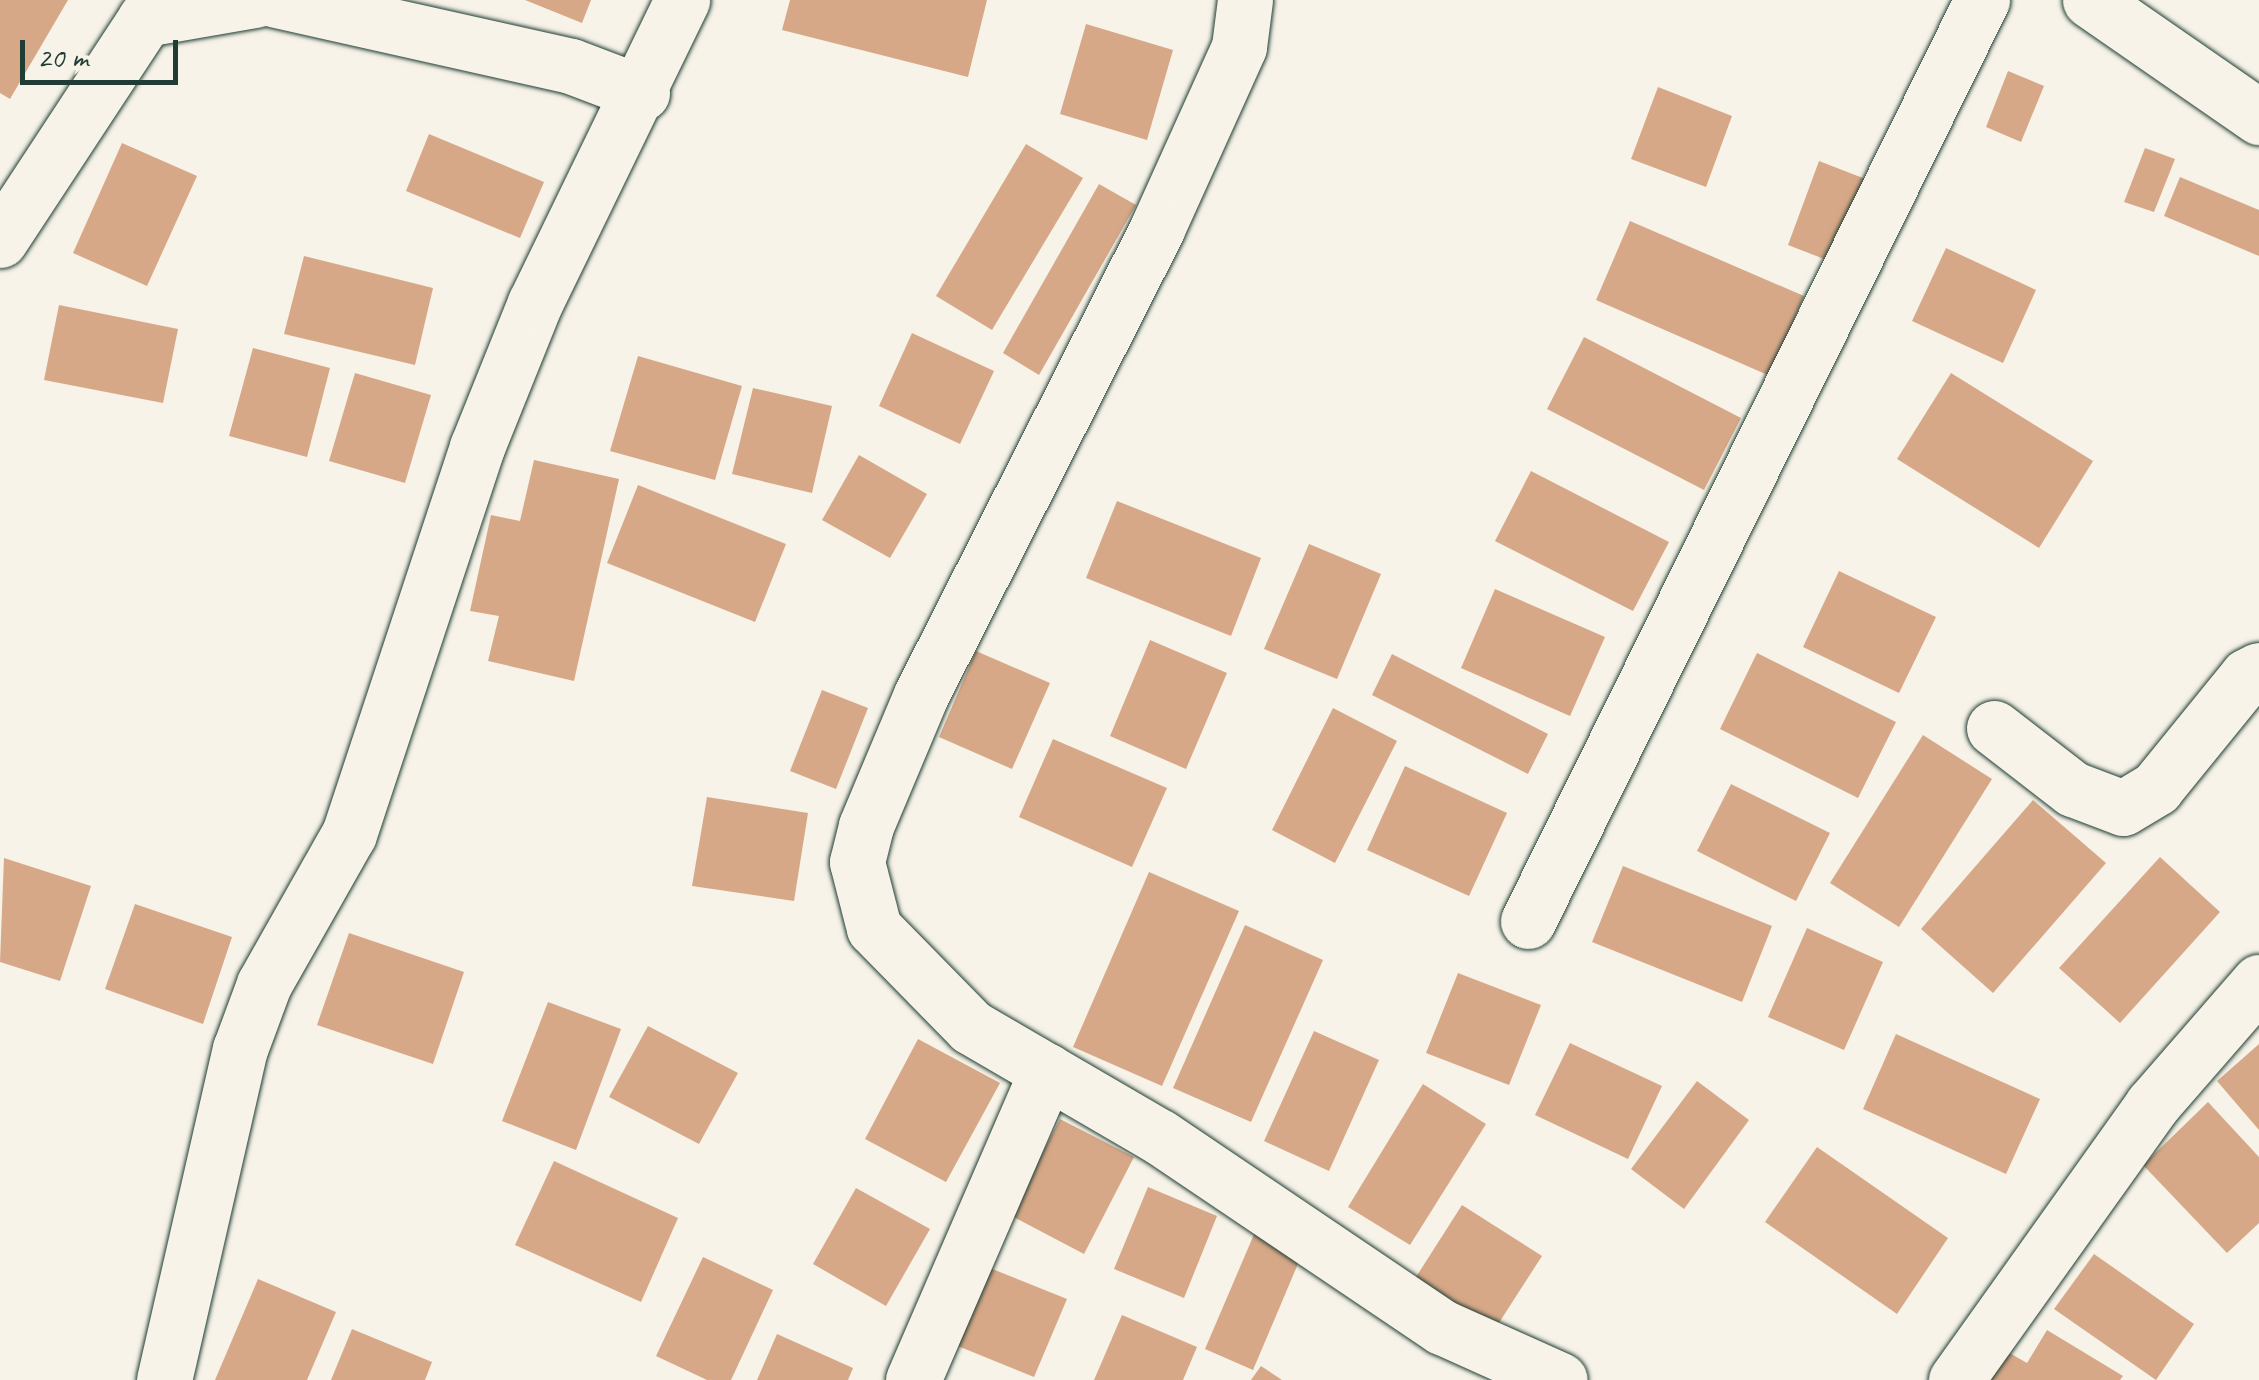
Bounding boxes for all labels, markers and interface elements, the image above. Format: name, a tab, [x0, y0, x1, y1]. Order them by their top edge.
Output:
scale bar	[25, 20, 182, 82]
text: 20 m	[37, 38, 88, 76]

